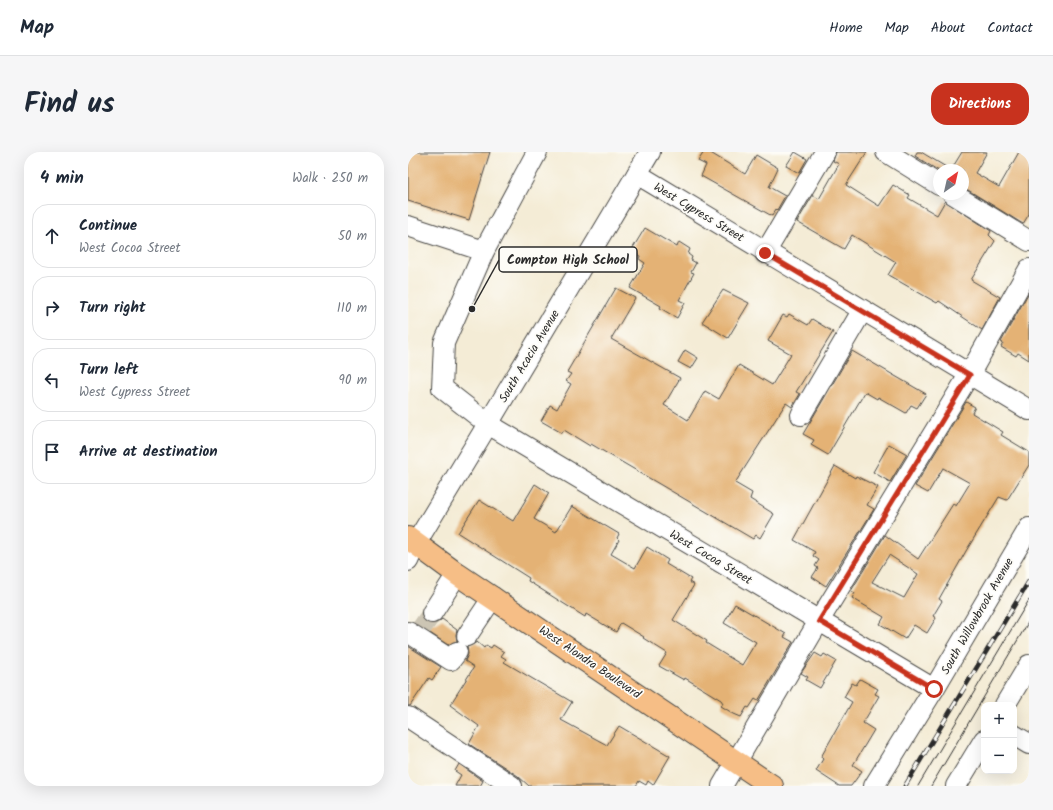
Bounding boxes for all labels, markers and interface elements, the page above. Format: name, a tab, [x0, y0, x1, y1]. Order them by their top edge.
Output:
text: Map	[20, 13, 54, 43]
text: Home	[829, 17, 863, 39]
text: Map	[885, 17, 909, 39]
text: About	[931, 17, 965, 39]
text: Contact	[987, 17, 1033, 39]
text: Find us	[24, 82, 115, 127]
button: Directions	[931, 83, 1029, 125]
north arrow	[933, 164, 969, 200]
text: 4 min	[40, 165, 84, 192]
text: Walk · 250 m	[292, 168, 368, 189]
street label: West Cypress Street	[650, 178, 748, 247]
text: Continue	[79, 214, 137, 238]
icon: ahead	[41, 225, 63, 247]
text: 50 m	[338, 226, 367, 247]
text: West Cocoa Street	[79, 238, 180, 259]
route end	[756, 244, 774, 262]
callout: Compton High School	[499, 247, 637, 272]
text: Compton High School	[507, 250, 630, 271]
text: Turn right	[79, 296, 146, 320]
icon: right	[41, 297, 63, 319]
text: 110 m	[337, 298, 367, 319]
street label: South Acacia Avenue	[494, 306, 565, 406]
text: Turn left	[79, 358, 139, 382]
icon: left	[41, 369, 63, 391]
text: 90 m	[339, 370, 367, 391]
text: West Cypress Street	[79, 382, 190, 403]
text: Arrive at destination	[79, 440, 218, 464]
icon: arrive	[41, 441, 63, 463]
street label: West Cocoa Street	[666, 525, 756, 590]
street label: South Willowbrook Avenue	[936, 554, 1019, 678]
street label: West Alondra Boulevard	[535, 621, 645, 704]
route start	[925, 680, 943, 698]
map controls	[981, 702, 1017, 774]
button: +	[981, 702, 1017, 738]
button: −	[981, 738, 1017, 774]

